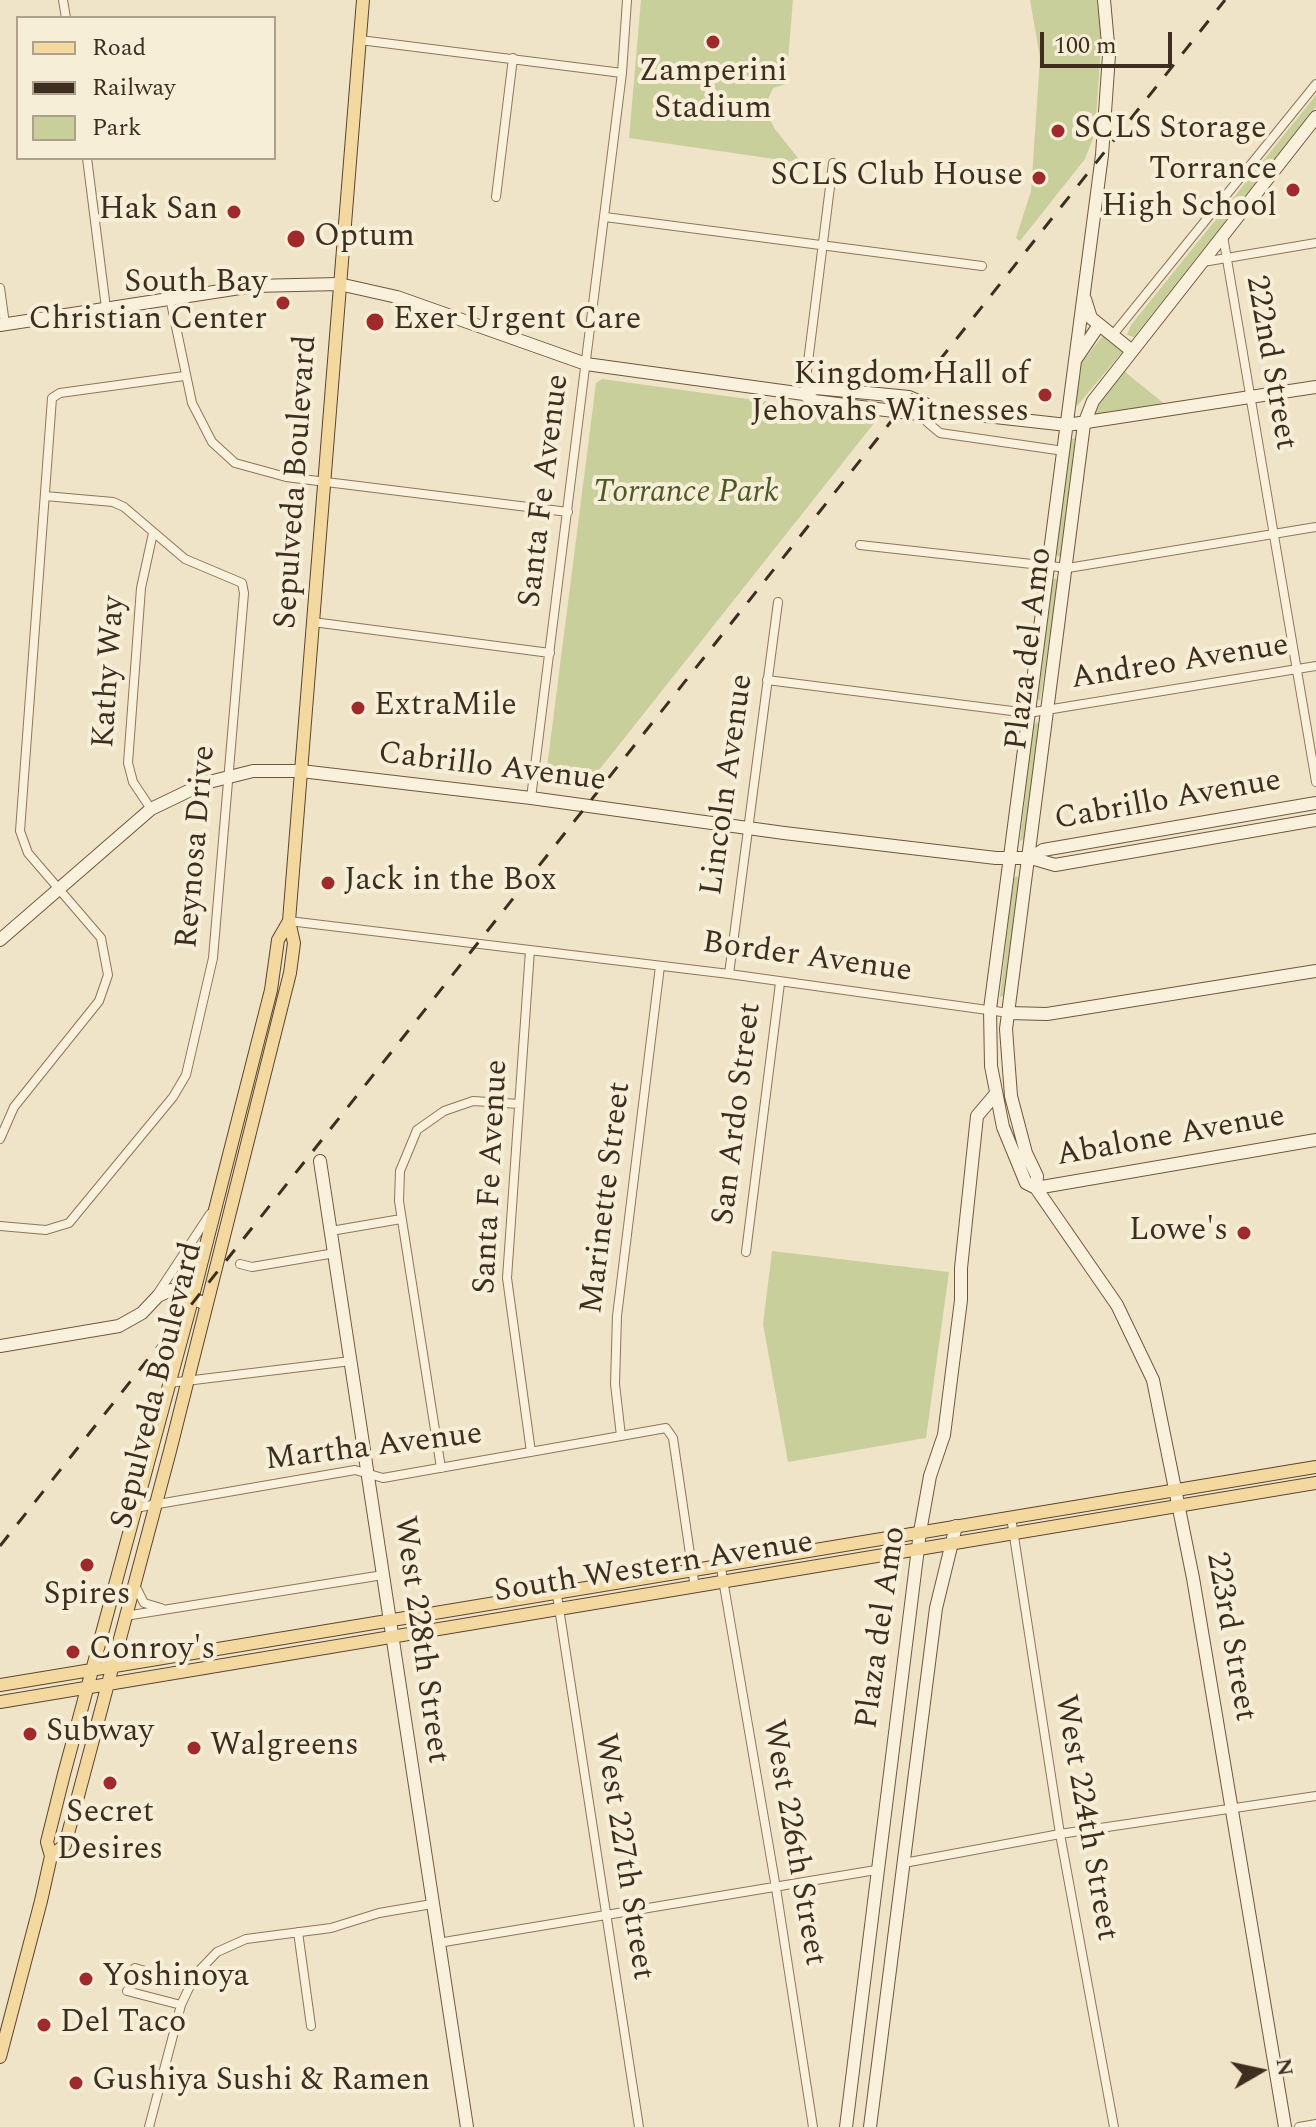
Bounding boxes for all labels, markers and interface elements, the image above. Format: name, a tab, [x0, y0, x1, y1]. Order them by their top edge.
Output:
legend	[16, 16, 276, 160]
scale bar	[1044, 16, 1176, 66]
text: 100 m	[1054, 28, 1117, 64]
text: Road	[92, 30, 146, 66]
marker: Zamperini Stadium	[704, 33, 722, 51]
place label: Zamperini Stadium	[639, 55, 787, 130]
text: Railway	[92, 70, 176, 106]
text: Park	[92, 110, 142, 146]
place label: SCLS Storage	[1074, 112, 1267, 150]
marker: SCLS Storage	[1049, 122, 1067, 140]
place label: Torrance High School	[1102, 153, 1277, 228]
place label: SCLS Club House	[771, 159, 1023, 197]
marker: SCLS Club House	[1030, 169, 1048, 187]
marker: Torrance High School	[1284, 181, 1302, 199]
place label: Hak San	[99, 193, 218, 231]
marker: Hak San	[225, 203, 243, 221]
place label: Optum	[314, 220, 415, 258]
marker: Optum	[285, 228, 307, 250]
place label: South Bay Christian Center	[28, 266, 267, 341]
street label: 222nd Street	[1235, 273, 1303, 453]
marker: South Bay Christian Center	[274, 294, 292, 312]
place label: Exer Urgent Care	[393, 303, 641, 341]
marker: Exer Urgent Care	[364, 311, 386, 333]
street label: Sepulveda Boulevard	[269, 334, 327, 630]
place label: Kingdom Hall of Jehovahs Witnesses	[751, 358, 1029, 433]
street label: Santa Fe Avenue	[513, 372, 579, 610]
marker: Kingdom Hall of Jehovahs Witnesses	[1036, 386, 1054, 404]
park label: Torrance Park	[593, 476, 779, 514]
street label: Plaza del Amo	[1000, 546, 1062, 752]
street label: Kathy Way	[87, 595, 135, 749]
street label: Andreo Avenue	[1069, 628, 1291, 700]
street label: Lincoln Avenue	[694, 672, 764, 898]
place label: ExtraMile	[374, 689, 517, 727]
marker: ExtraMile	[349, 699, 367, 717]
street label: Cabrillo Avenue	[376, 736, 608, 802]
street label: Reynosa Drive	[170, 744, 226, 950]
street label: Cabrillo Avenue	[1052, 763, 1284, 841]
place label: Jack in the Box	[344, 864, 557, 902]
marker: Jack in the Box	[319, 874, 337, 892]
street label: Border Avenue	[700, 925, 914, 993]
street label: San Ardo Street	[706, 1001, 772, 1227]
street label: Santa Fe Avenue	[468, 1059, 518, 1295]
street label: Marinette Street	[575, 1080, 641, 1316]
street label: Abalone Avenue	[1054, 1099, 1288, 1177]
place label: Lowe's	[1129, 1214, 1228, 1252]
marker: Lowe's	[1235, 1224, 1253, 1242]
street label: Sepulveda Boulevard	[105, 1239, 213, 1533]
street label: Martha Avenue	[263, 1417, 485, 1481]
street label: West 228th Street	[383, 1514, 455, 1766]
street label: Plaza del Amo	[850, 1524, 916, 1732]
street label: South Western Avenue	[492, 1525, 816, 1613]
street label: 223rd Street	[1195, 1550, 1263, 1724]
marker: Spires	[78, 1556, 96, 1574]
place label: Spires	[43, 1578, 131, 1616]
place label: Conroy's	[89, 1633, 215, 1671]
marker: Conroy's	[64, 1643, 82, 1661]
street label: West 224th Street	[1043, 1692, 1125, 1944]
place label: Subway	[46, 1715, 154, 1753]
street label: West 226th Street	[751, 1717, 833, 1969]
marker: Subway	[21, 1725, 39, 1743]
place label: Walgreens	[210, 1729, 359, 1767]
street label: West 227th Street	[584, 1731, 660, 1983]
marker: Walgreens	[185, 1739, 203, 1757]
marker: Secret Desires	[101, 1774, 119, 1792]
place label: Secret Desires	[57, 1796, 163, 1871]
place label: Yoshinoya	[102, 1960, 249, 1998]
marker: Yoshinoya	[77, 1970, 95, 1988]
place label: Del Taco	[60, 2006, 186, 2044]
marker: Del Taco	[35, 2016, 53, 2034]
north arrow	[1220, 2031, 1300, 2111]
text: N	[1266, 2056, 1302, 2079]
place label: Gushiya Sushi & Ramen	[92, 2064, 430, 2102]
marker: Gushiya Sushi & Ramen	[67, 2074, 85, 2092]

